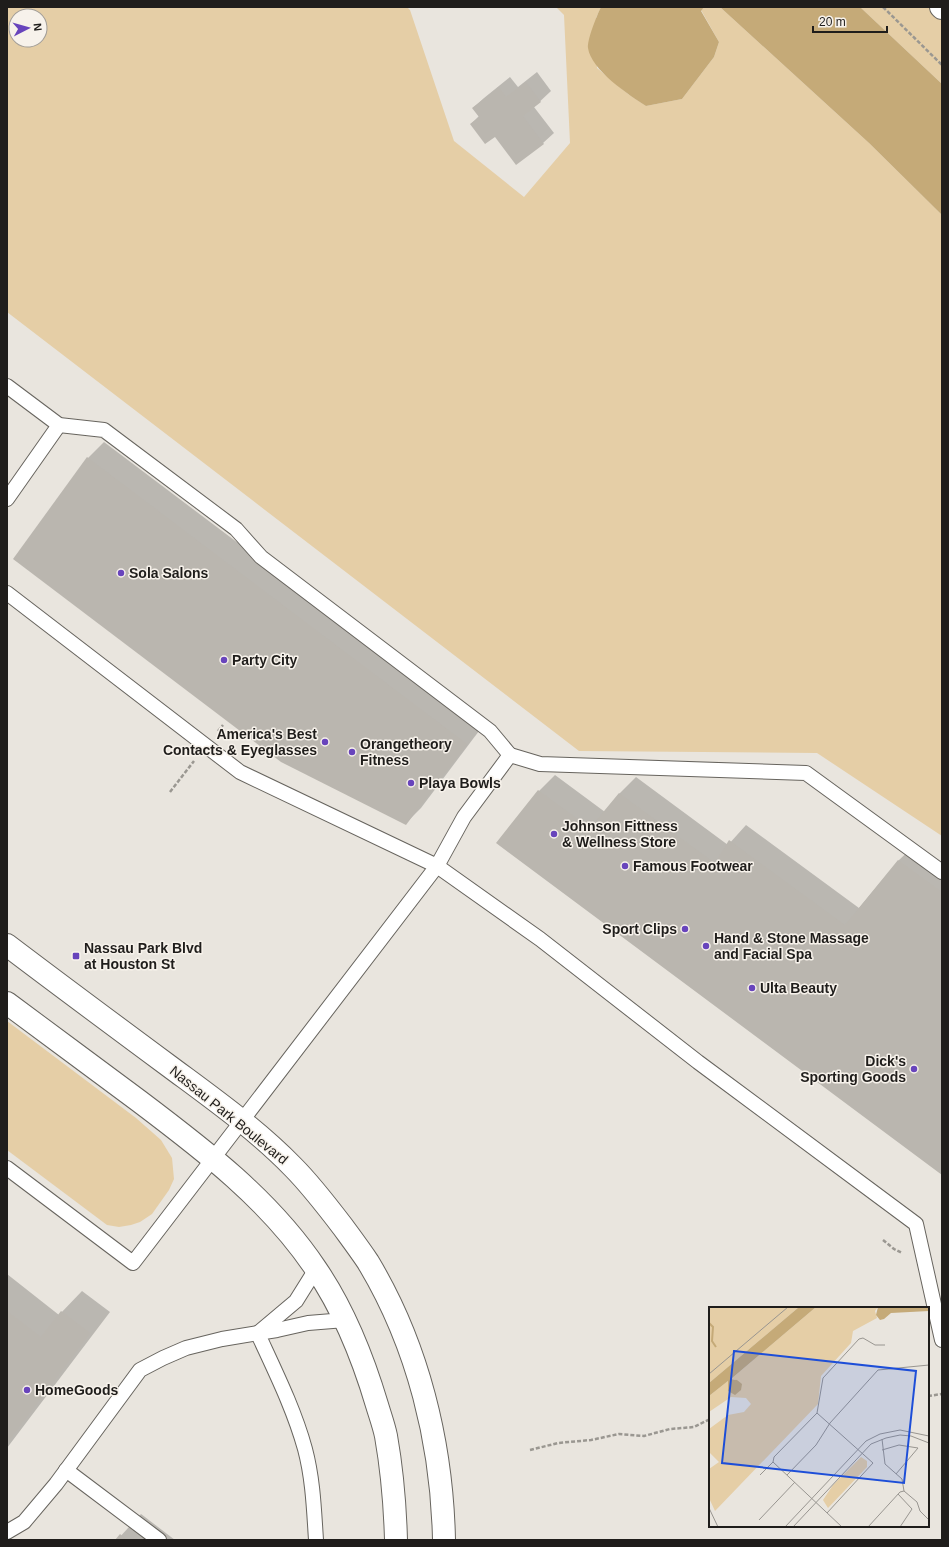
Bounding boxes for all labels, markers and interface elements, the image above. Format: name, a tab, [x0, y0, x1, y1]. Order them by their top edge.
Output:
north arrow	[8, 8, 48, 48]
scale bar	[813, 8, 887, 34]
text: 20 m	[819, 15, 846, 29]
text: N	[32, 22, 44, 32]
place label: Sola Salons	[129, 565, 209, 581]
marker: Sola Salons	[116, 568, 126, 578]
place label: Party City	[232, 652, 298, 668]
marker: Party City	[219, 655, 229, 665]
place label: America's Best Contacts & Eyeglasses	[163, 726, 317, 758]
place label: Orangetheory Fitness	[360, 736, 452, 768]
marker: America's Best Contacts & Eyeglasses	[320, 737, 330, 747]
marker: Orangetheory Fitness	[347, 747, 357, 757]
place label: Playa Bowls	[419, 775, 501, 791]
marker: Playa Bowls	[406, 778, 416, 788]
place label: Johnson Fittness & Wellness Store	[562, 818, 678, 850]
marker: Johnson Fittness & Wellness Store	[549, 829, 559, 839]
place label: Famous Footwear	[633, 858, 753, 874]
marker: Famous Footwear	[620, 861, 630, 871]
place label: Sport Clips	[602, 921, 677, 937]
marker: Sport Clips	[680, 924, 690, 934]
place label: Hand & Stone Massage and Facial Spa	[714, 930, 869, 962]
place label: Nassau Park Blvd at Houston St	[84, 940, 202, 972]
marker: Hand & Stone Massage and Facial Spa	[701, 941, 711, 951]
marker: Nassau Park Blvd at Houston St	[71, 951, 81, 961]
place label: Ulta Beauty	[760, 980, 837, 996]
marker: Ulta Beauty	[747, 983, 757, 993]
place label: Dick's Sporting Goods	[800, 1053, 906, 1085]
street label: Nassau Park Boulevard	[167, 1063, 291, 1167]
marker: Dick's Sporting Goods	[909, 1064, 919, 1074]
inset map	[709, 1307, 929, 1527]
place label: HomeGoods	[35, 1382, 118, 1398]
marker: HomeGoods	[22, 1385, 32, 1395]

